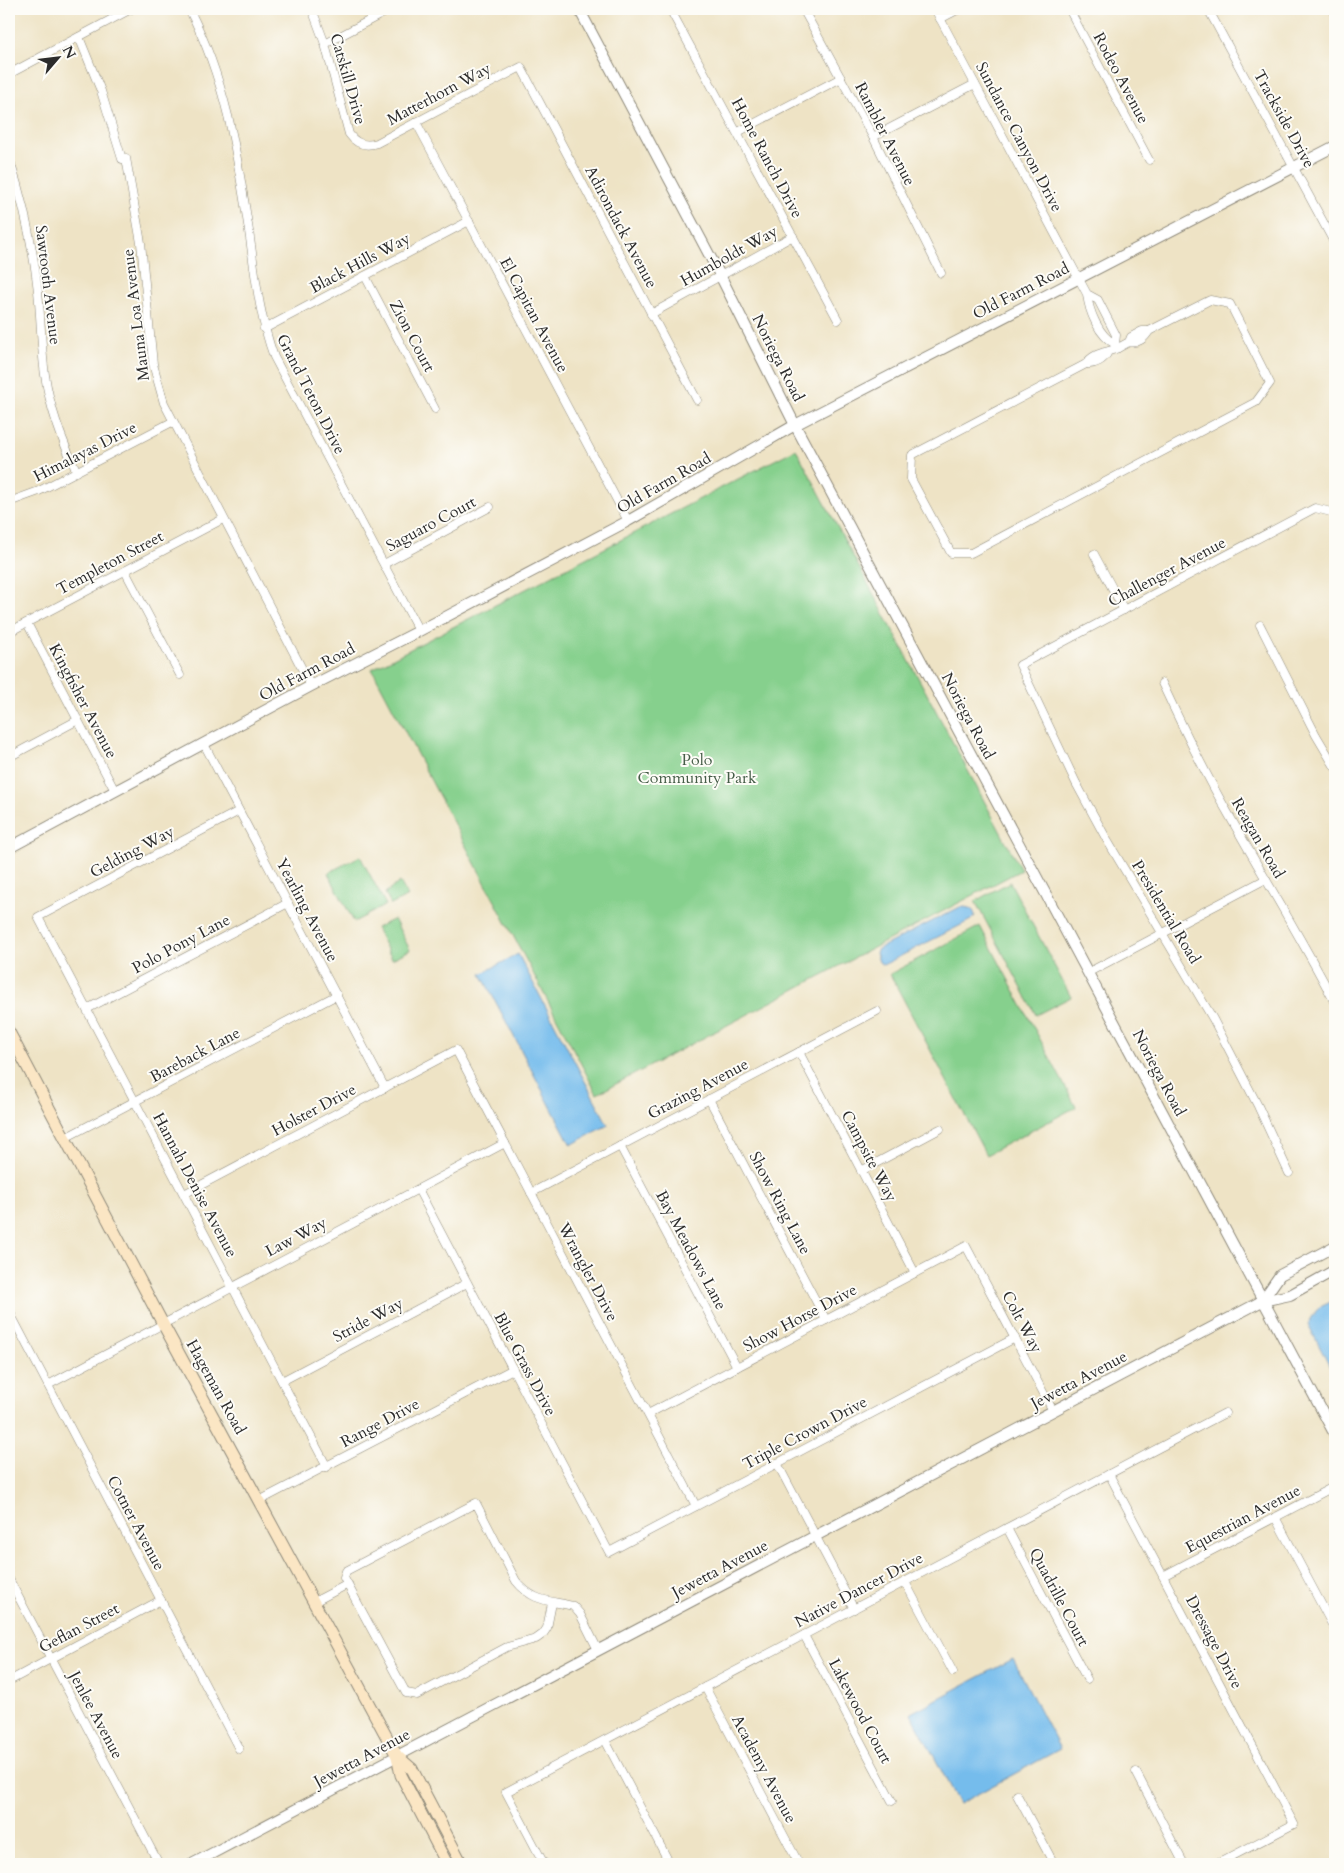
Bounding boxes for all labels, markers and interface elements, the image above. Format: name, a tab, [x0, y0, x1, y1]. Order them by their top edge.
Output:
street label: Rodeo Avenue	[1088, 29, 1154, 127]
street label: Catskill Drive	[325, 31, 371, 127]
north arrow	[32, 32, 82, 82]
text: N	[58, 42, 80, 62]
street label: Matterhorn Way	[383, 57, 495, 131]
street label: Sundance Canyon Drive	[970, 58, 1068, 216]
street label: Trackside Drive	[1248, 66, 1320, 172]
street label: Rambler Avenue	[849, 78, 921, 190]
street label: Home Ranch Drive	[726, 94, 808, 222]
street label: Adirondack Avenue	[579, 162, 663, 292]
street label: Humboldt Way	[676, 220, 782, 292]
street label: Sawtooth Avenue	[30, 224, 66, 346]
street label: Black Hills Way	[306, 227, 415, 299]
street label: Mauna Loa Avenue	[117, 248, 155, 382]
street label: El Capitan Avenue	[494, 253, 574, 377]
street label: Old Farm Road	[969, 257, 1073, 325]
street label: Zion Court	[384, 296, 440, 376]
street label: Noriega Road	[747, 311, 810, 406]
street label: Grand Teton Drive	[271, 330, 351, 458]
street label: Himalayas Drive	[30, 417, 140, 487]
street label: Old Farm Road	[613, 447, 716, 519]
street label: Saguaro Court	[382, 491, 480, 557]
street label: Templeton Street	[53, 526, 167, 600]
street label: Challenger Avenue	[1104, 532, 1230, 612]
street label: Old Farm Road	[255, 637, 359, 706]
street label: Kingfisher Avenue	[44, 640, 122, 762]
street label: Noriega Road	[936, 669, 1000, 764]
park label: Polo Community Park	[638, 749, 757, 789]
street label: Reagan Road	[1226, 794, 1290, 883]
street label: Gelding Way	[86, 820, 178, 883]
street label: Yearling Avenue	[270, 854, 344, 966]
street label: Presidential Road	[1126, 856, 1206, 968]
street label: Polo Pony Lane	[128, 909, 234, 979]
street label: Bareback Lane	[146, 1022, 244, 1088]
street label: Noriega Road	[1127, 1026, 1191, 1121]
street label: Grazing Avenue	[644, 1053, 752, 1125]
street label: Holster Drive	[268, 1079, 360, 1141]
street label: Campsite Way	[836, 1106, 903, 1206]
street label: Hannah Denise Avenue	[147, 1109, 243, 1261]
street label: Show Ring Lane	[744, 1148, 816, 1258]
street label: Bay Meadows Lane	[650, 1186, 732, 1314]
street label: Law Way	[261, 1211, 331, 1262]
street label: Wrangler Drive	[552, 1218, 623, 1325]
street label: Show Horse Drive	[739, 1279, 861, 1357]
street label: Colt Way	[996, 1287, 1048, 1357]
street label: Stride Way	[329, 1292, 407, 1348]
street label: Blue Grass Drive	[488, 1308, 562, 1420]
street label: Hageman Road	[181, 1336, 251, 1439]
street label: Jewetta Avenue	[1025, 1345, 1131, 1416]
street label: Triple Crown Drive	[739, 1391, 871, 1475]
street label: Range Drive	[337, 1393, 423, 1453]
street label: Cotner Avenue	[102, 1472, 170, 1574]
street label: Equestrian Avenue	[1182, 1479, 1304, 1559]
street label: Jewetta Avenue	[666, 1534, 772, 1605]
street label: Quadrille Court	[1024, 1544, 1094, 1650]
street label: Native Dancer Drive	[791, 1547, 927, 1633]
street label: Dressage Drive	[1180, 1591, 1248, 1693]
street label: Geflan Street	[35, 1598, 123, 1658]
street label: Lakewood Court	[823, 1655, 897, 1767]
street label: Jenlee Avenue	[63, 1665, 128, 1763]
street label: Academy Avenue	[726, 1711, 802, 1827]
street label: Jewetta Avenue	[308, 1723, 414, 1794]

